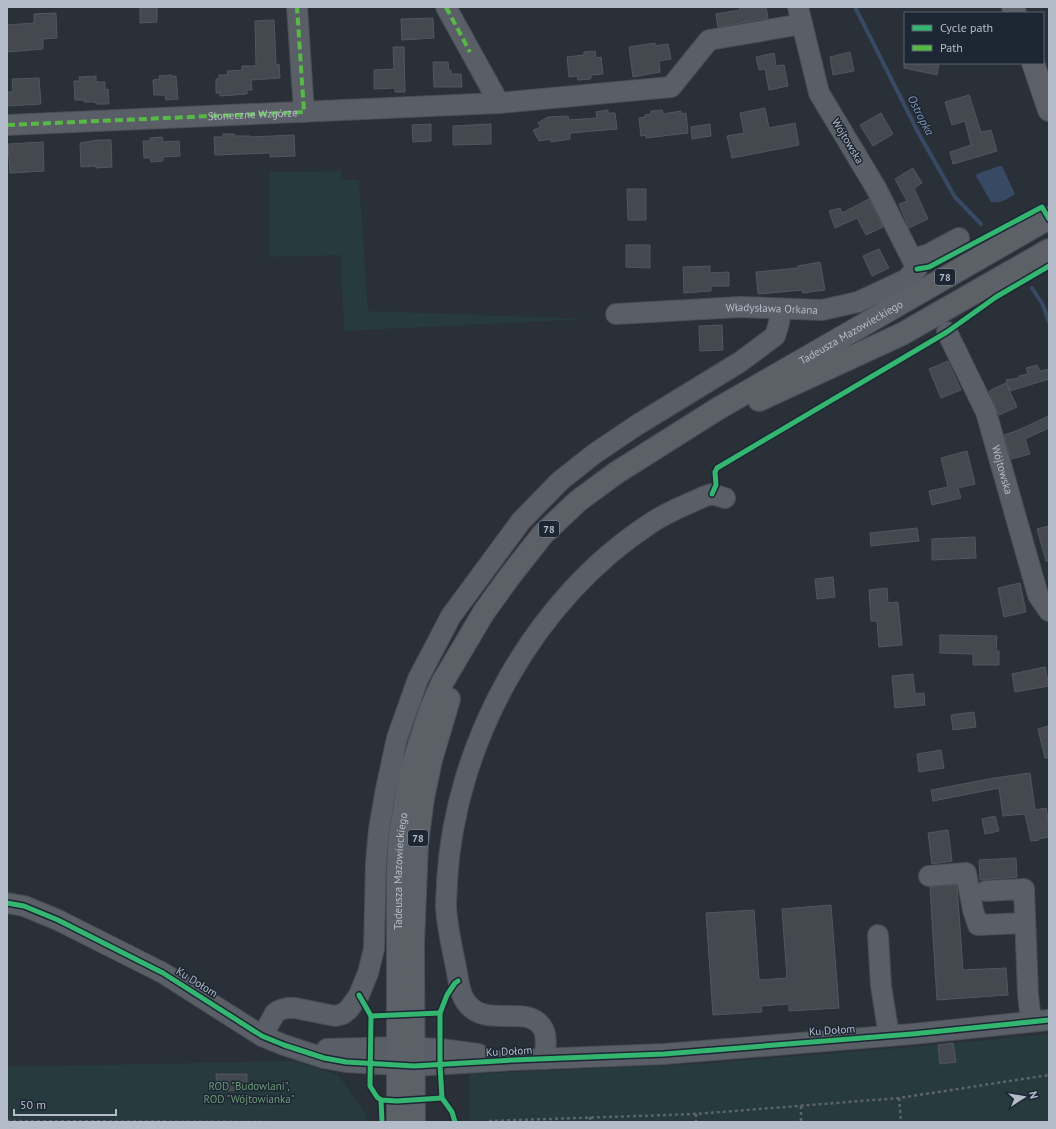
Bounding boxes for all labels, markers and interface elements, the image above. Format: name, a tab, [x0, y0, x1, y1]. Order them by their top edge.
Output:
legend	[904, 12, 1044, 64]
text: Cycle path	[940, 20, 993, 35]
text: Path	[940, 40, 963, 55]
water label: Ostropka	[904, 92, 938, 138]
street label: Słoneczne Wzgórze	[208, 105, 298, 123]
street label: Wójtowska	[829, 116, 867, 166]
road number: 78	[935, 269, 955, 285]
street label: Tadeusza Mazowieckiego	[796, 297, 905, 367]
street label: Władysława Orkana	[725, 300, 818, 317]
street label: Wójtowska	[989, 444, 1016, 496]
road number: 78	[539, 521, 559, 537]
street label: Tadeusza Mazowieckiego	[391, 811, 411, 930]
road number: 78	[408, 830, 428, 846]
street label: Ku Dołom	[174, 964, 220, 1000]
street label: Ku Dołom	[808, 1021, 856, 1039]
street label: Ku Dołom	[485, 1043, 533, 1059]
north arrow	[1004, 1077, 1044, 1117]
park label: ROD "Budowlani", ROD "Wójtowianka"	[204, 1079, 295, 1106]
text: N	[1026, 1090, 1041, 1100]
scale bar	[14, 1091, 116, 1117]
text: 50 m	[20, 1097, 46, 1112]

